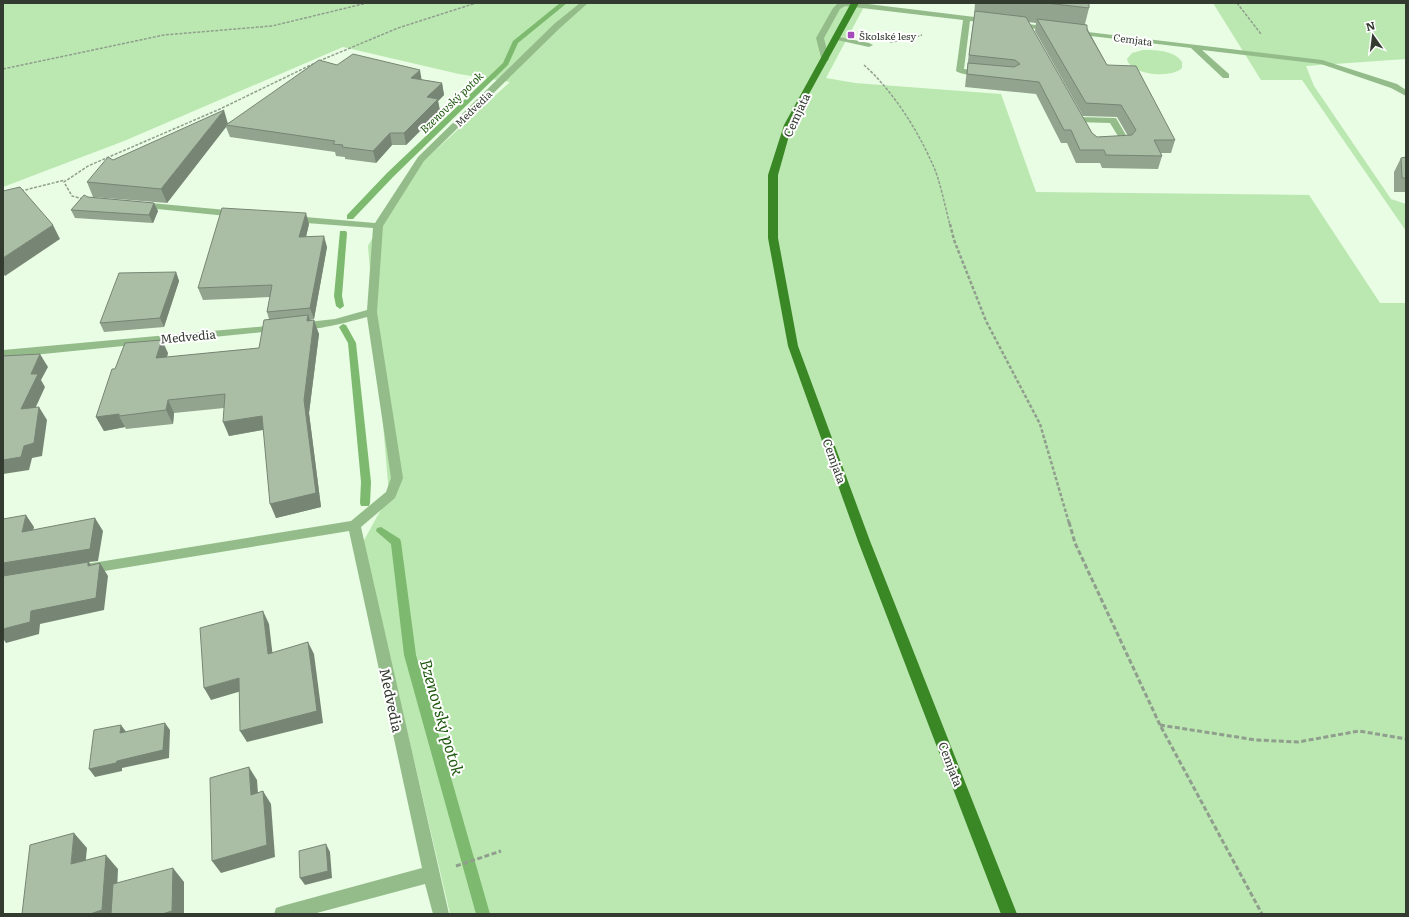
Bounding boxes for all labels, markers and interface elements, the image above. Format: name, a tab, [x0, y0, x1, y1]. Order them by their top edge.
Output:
north arrow	[1353, 16, 1393, 56]
text: N	[1364, 16, 1377, 34]
place label: Školské lesy	[859, 28, 916, 43]
street label: Cemjata	[1113, 29, 1154, 49]
marker: Školské lesy	[846, 30, 856, 40]
water label: Bzenovský potok	[416, 68, 486, 136]
street label: Medvedia	[451, 86, 495, 130]
street label: Cemjata	[778, 90, 814, 140]
street label: Medvedia	[159, 325, 217, 347]
street label: Cemjata	[819, 436, 852, 487]
water label: Bzenovský potok	[415, 656, 471, 778]
street label: Medvedia	[375, 666, 409, 734]
street label: Cemjata	[934, 739, 968, 790]

